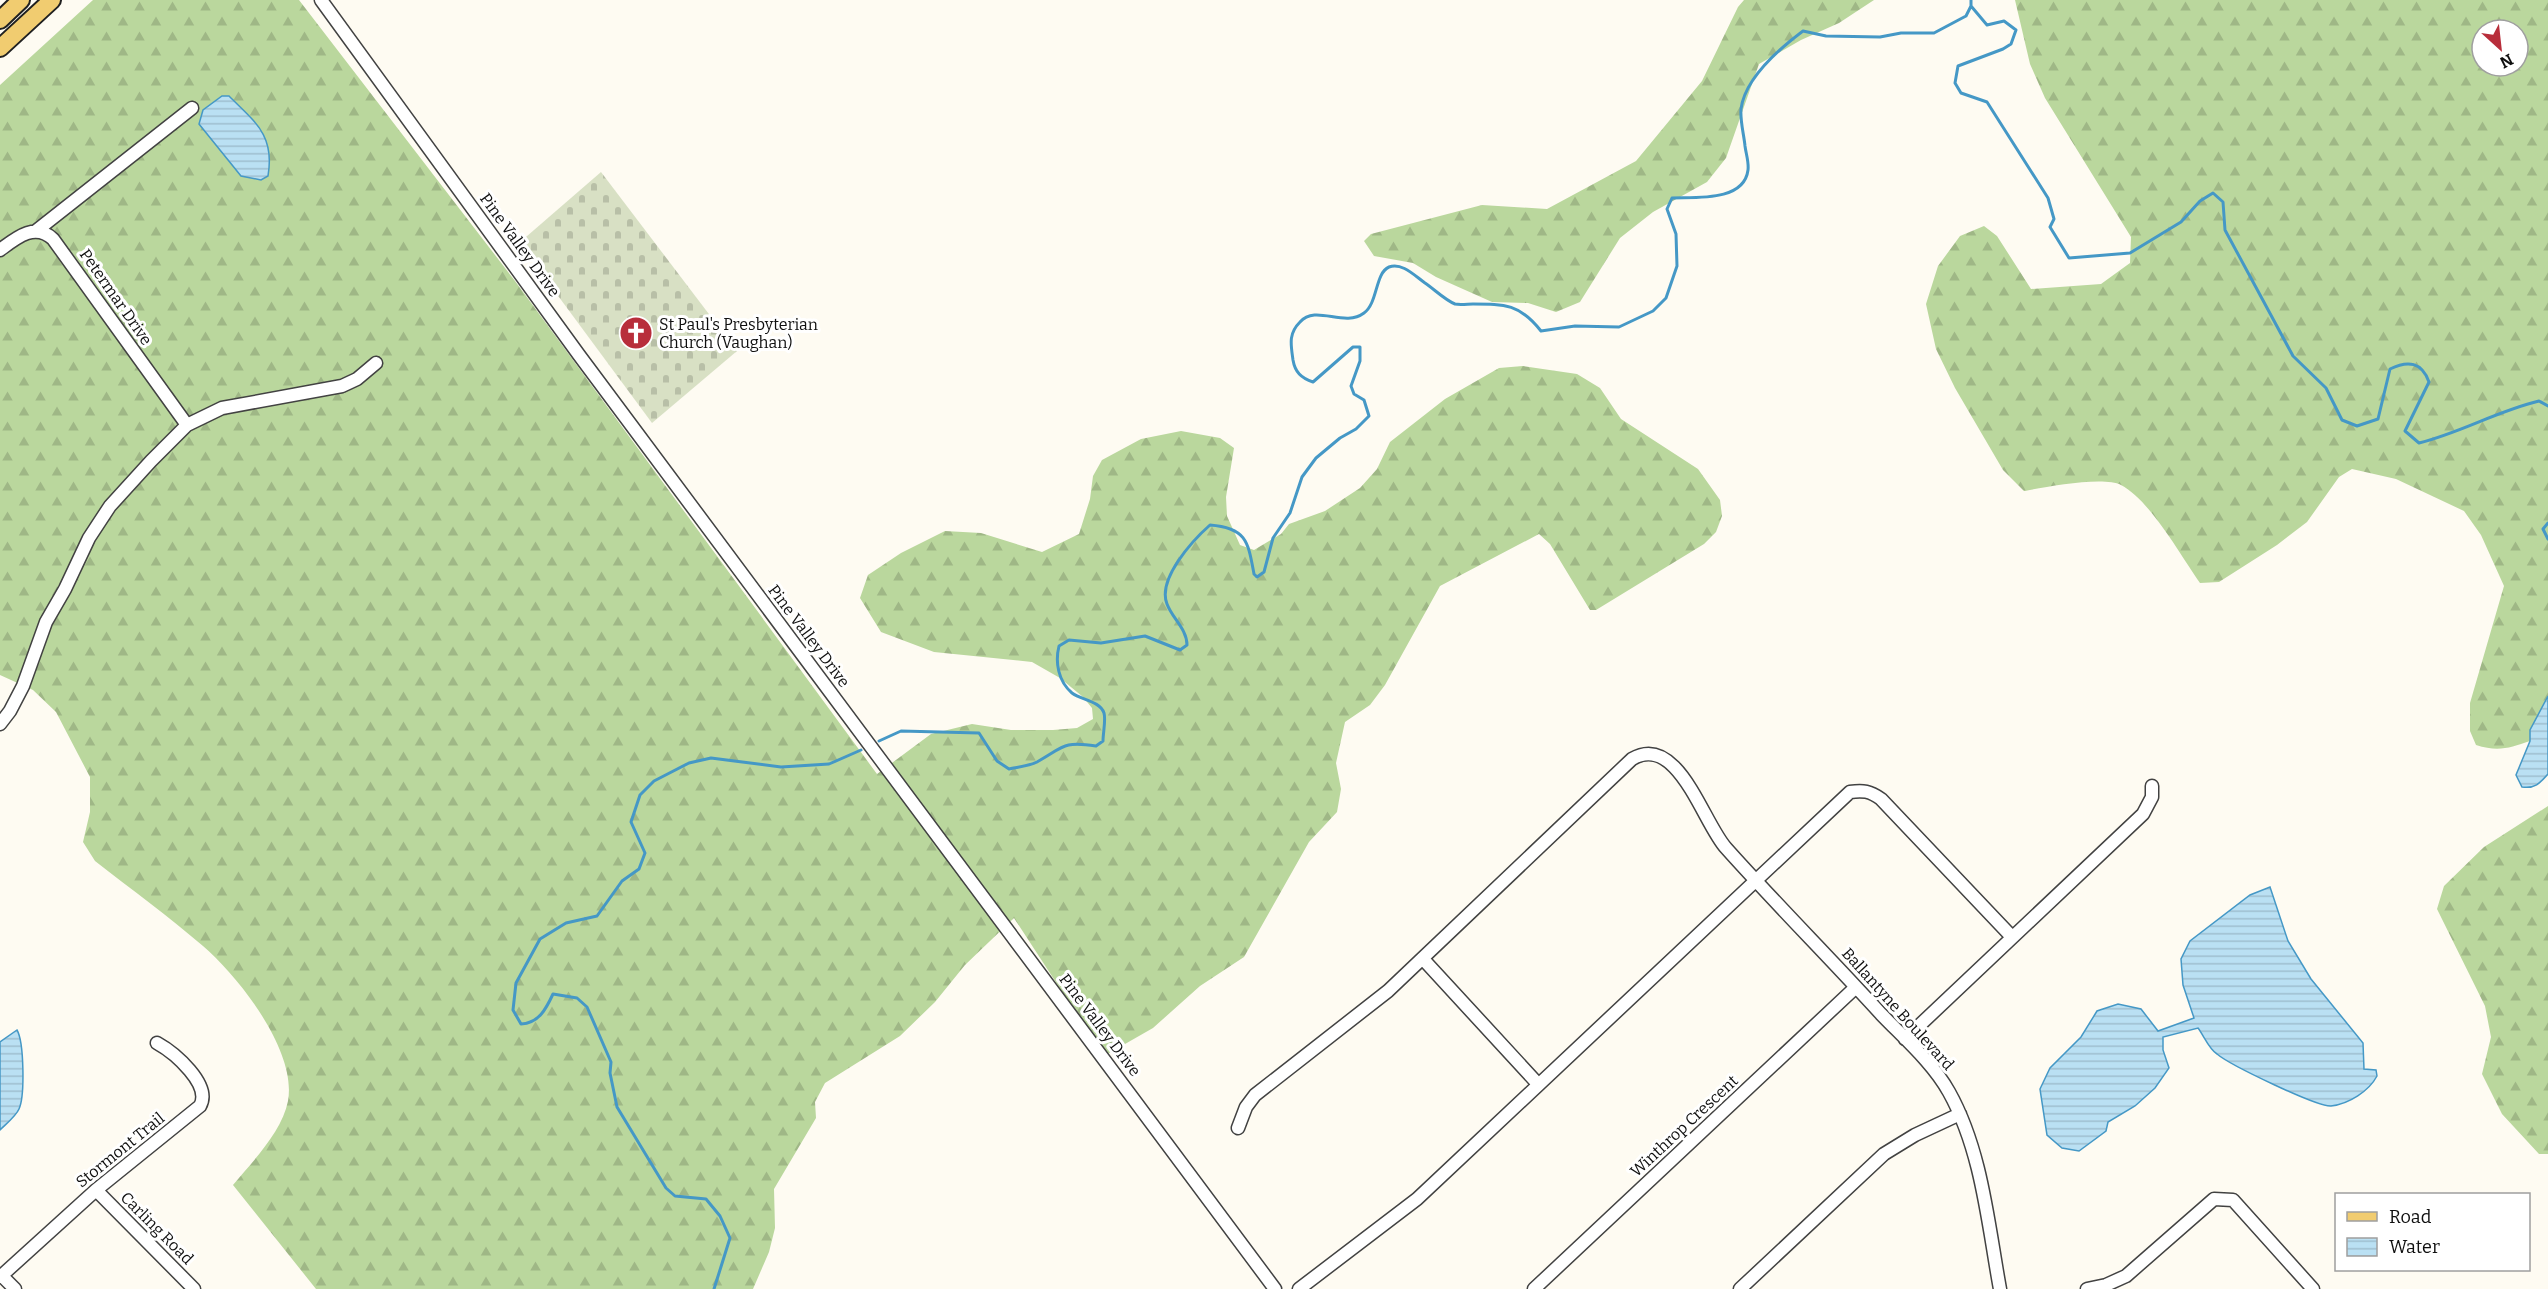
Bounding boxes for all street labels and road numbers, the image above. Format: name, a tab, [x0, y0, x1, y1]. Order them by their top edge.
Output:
street label: Pine Valley Drive	[476, 189, 564, 301]
street label: Petermar Drive	[76, 245, 156, 349]
street label: Pine Valley Drive	[764, 581, 854, 691]
street label: Ballantyne Boulevard	[1838, 944, 1958, 1074]
street label: Pine Valley Drive	[1055, 970, 1145, 1080]
street label: Winthrop Crescent	[1626, 1071, 1742, 1181]
street label: Stormont Trail	[72, 1108, 168, 1191]
street label: Carling Road	[117, 1188, 198, 1269]

